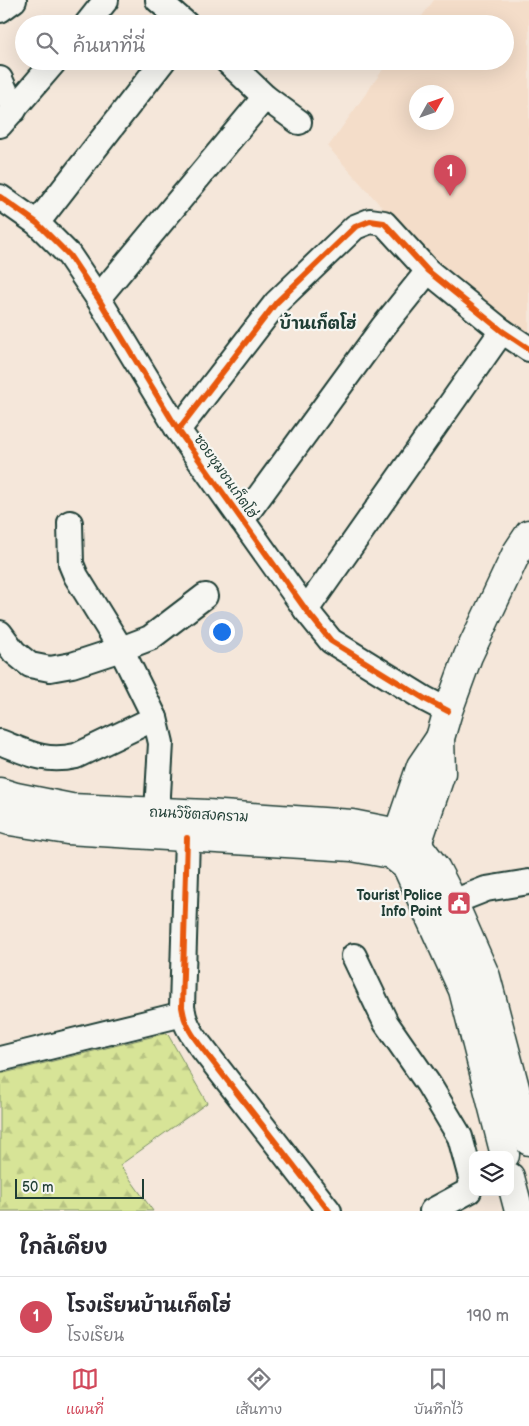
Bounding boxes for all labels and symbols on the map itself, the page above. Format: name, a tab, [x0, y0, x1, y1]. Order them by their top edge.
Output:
north arrow	[409, 85, 454, 130]
pin: 1	[434, 155, 466, 196]
district label: บ้านเก็ตโฮ่	[280, 311, 356, 334]
street label: ซอยชุมชนเก็ตโฮ่	[190, 430, 262, 522]
your location	[209, 619, 235, 645]
street label: ถนนวิชิตสงคราม	[149, 803, 249, 826]
place label: Tourist Police Info Point	[357, 887, 442, 920]
public building icon: Tourist Police Info Point	[446, 890, 472, 916]
scale bar	[15, 1176, 144, 1199]

